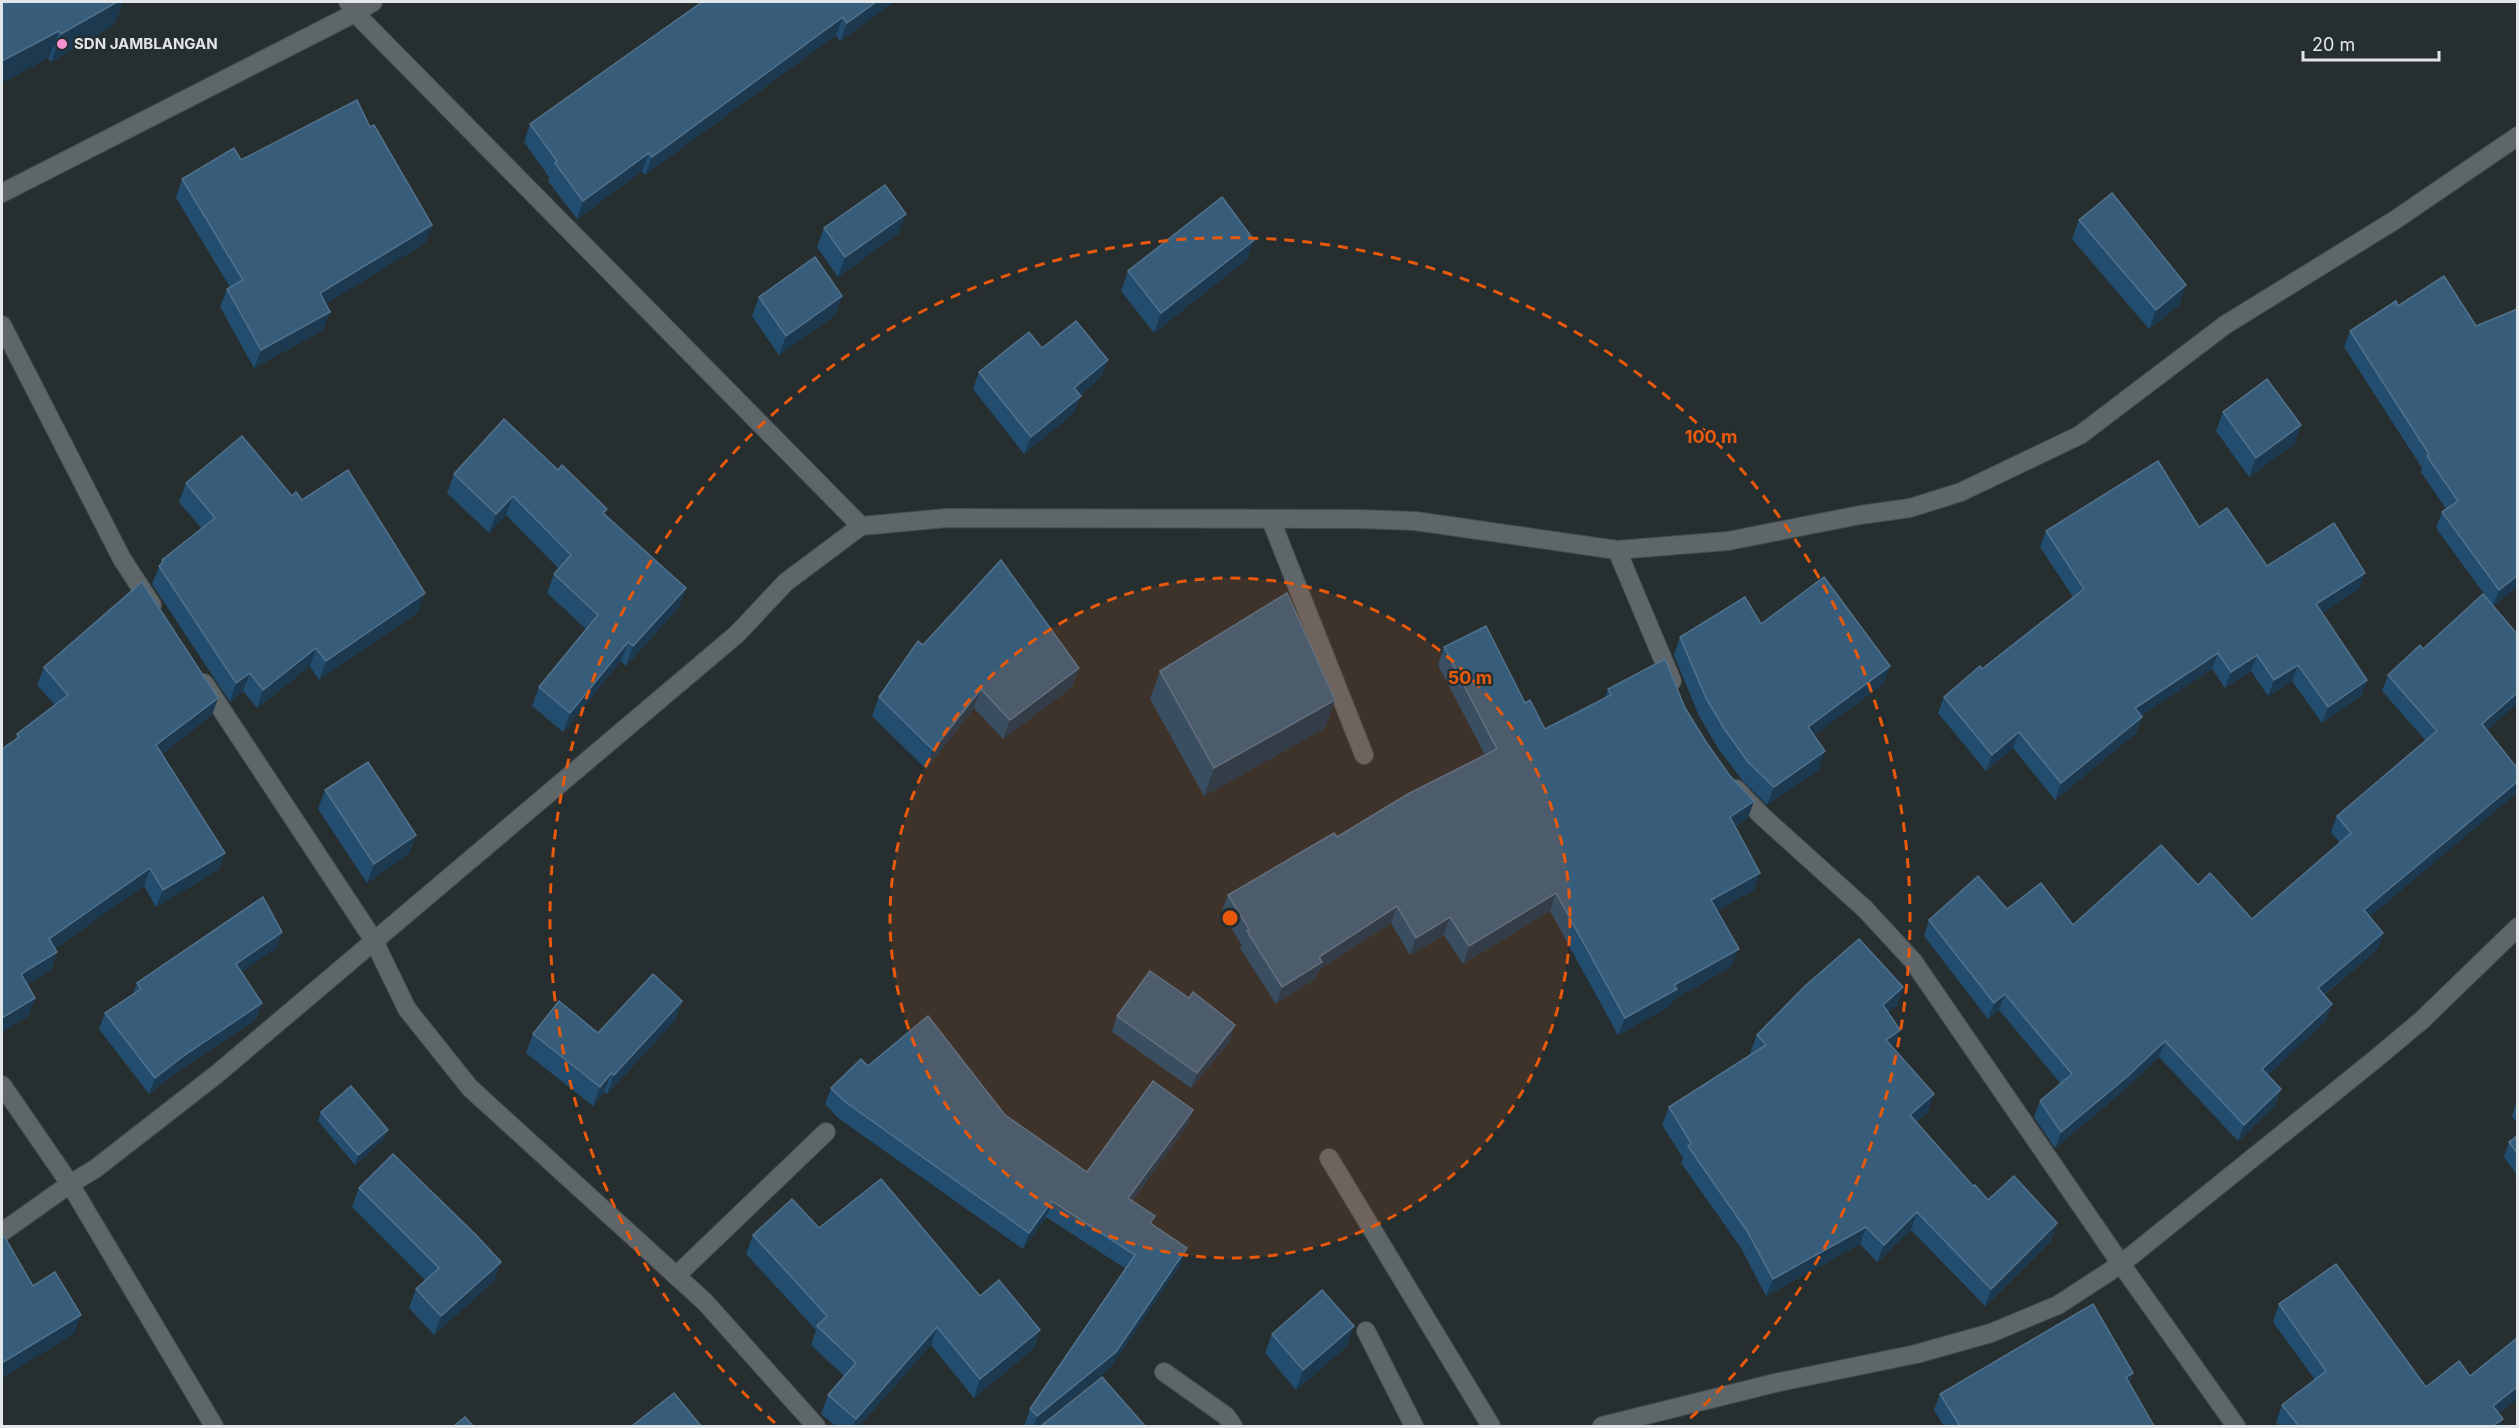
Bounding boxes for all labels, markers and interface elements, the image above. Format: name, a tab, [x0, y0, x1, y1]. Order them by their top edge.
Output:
scale bar	[2303, 24, 2440, 62]
place label: SDN JAMBLANGAN	[74, 34, 218, 53]
text: 20 m	[2312, 34, 2355, 55]
marker: SDN JAMBLANGAN	[55, 37, 69, 51]
text: 100 m	[1685, 426, 1737, 447]
text: 50 m	[1448, 667, 1492, 688]
centre of rings	[1220, 908, 1240, 928]

